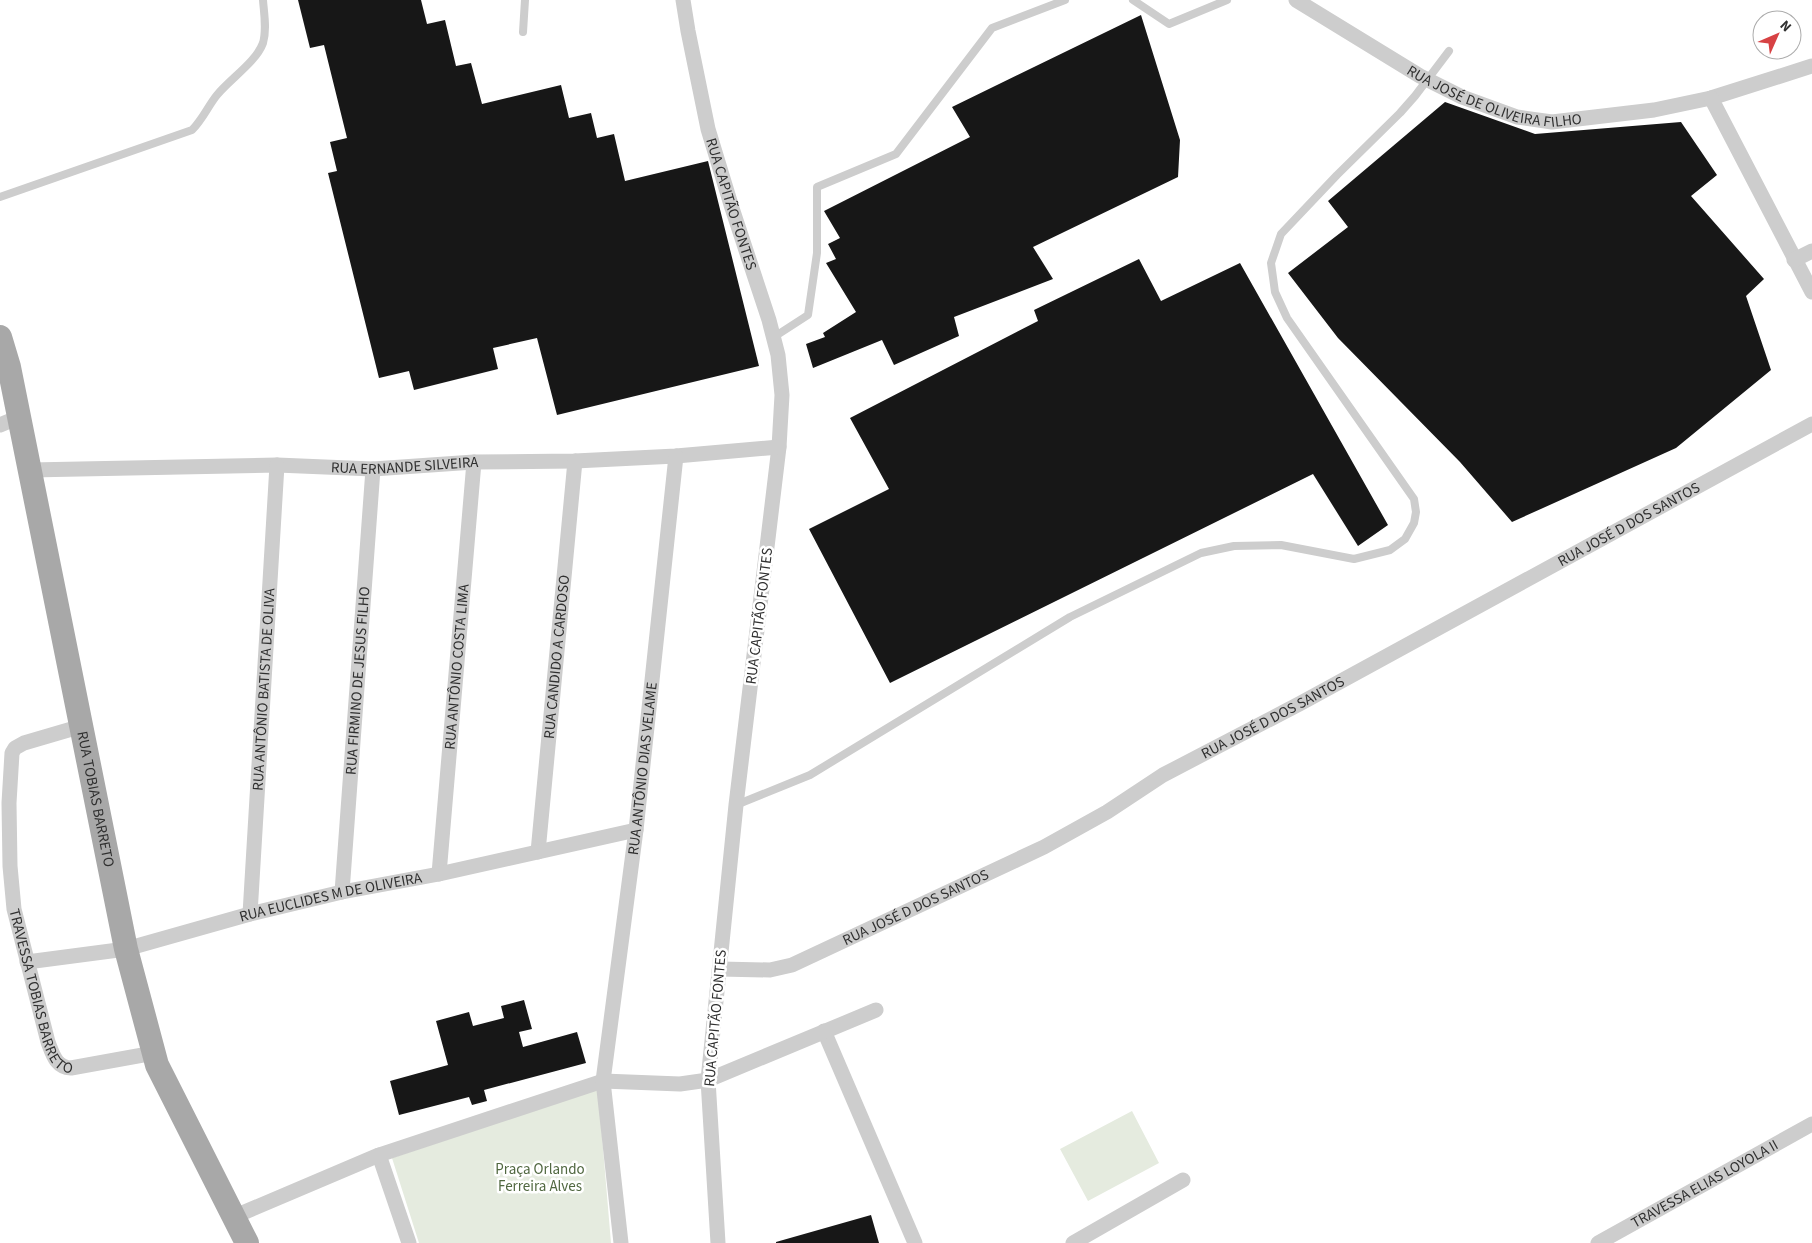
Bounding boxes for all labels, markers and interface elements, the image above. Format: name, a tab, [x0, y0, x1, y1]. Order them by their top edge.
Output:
north arrow	[1752, 10, 1802, 60]
text: N	[1775, 16, 1796, 37]
street label: RUA JOSÉ DE OLIVEIRA FILHO	[1403, 60, 1583, 133]
street label: RUA CAPITÃO FONTES	[700, 135, 762, 273]
street label: RUA ERNANDE SILVEIRA	[331, 452, 479, 480]
street label: RUA JOSÉ D DOS SANTOS	[1554, 477, 1704, 572]
street label: RUA CAPITÃO FONTES	[741, 547, 778, 686]
street label: RUA CANDIDO A CARDOSO	[539, 574, 575, 740]
street label: RUA ANTÔNIO COSTA LIMA	[440, 582, 475, 750]
street label: RUA FIRMINO DE JESUS FILHO	[341, 586, 375, 776]
street label: RUA ANTÔNIO BATISTA DE OLIVA	[247, 587, 281, 791]
street label: RUA JOSÉ D DOS SANTOS	[1198, 671, 1348, 764]
street label: RUA ANTÔNIO DIAS VELAME	[623, 681, 663, 856]
street label: RUA TOBIAS BARRETO	[71, 729, 119, 869]
street label: RUA JOSÉ D DOS SANTOS	[839, 864, 992, 951]
street label: RUA EUCLIDES M DE OLIVEIRA	[237, 867, 424, 928]
street label: TRAVESSA TOBIAS BARRETO	[3, 906, 75, 1079]
street label: RUA CAPITÃO FONTES	[699, 949, 732, 1087]
street label: TRAVESSA ELIAS LOYOLA II	[1627, 1135, 1782, 1234]
park label: Praça Orlando Ferreira Alves	[495, 1159, 585, 1197]

